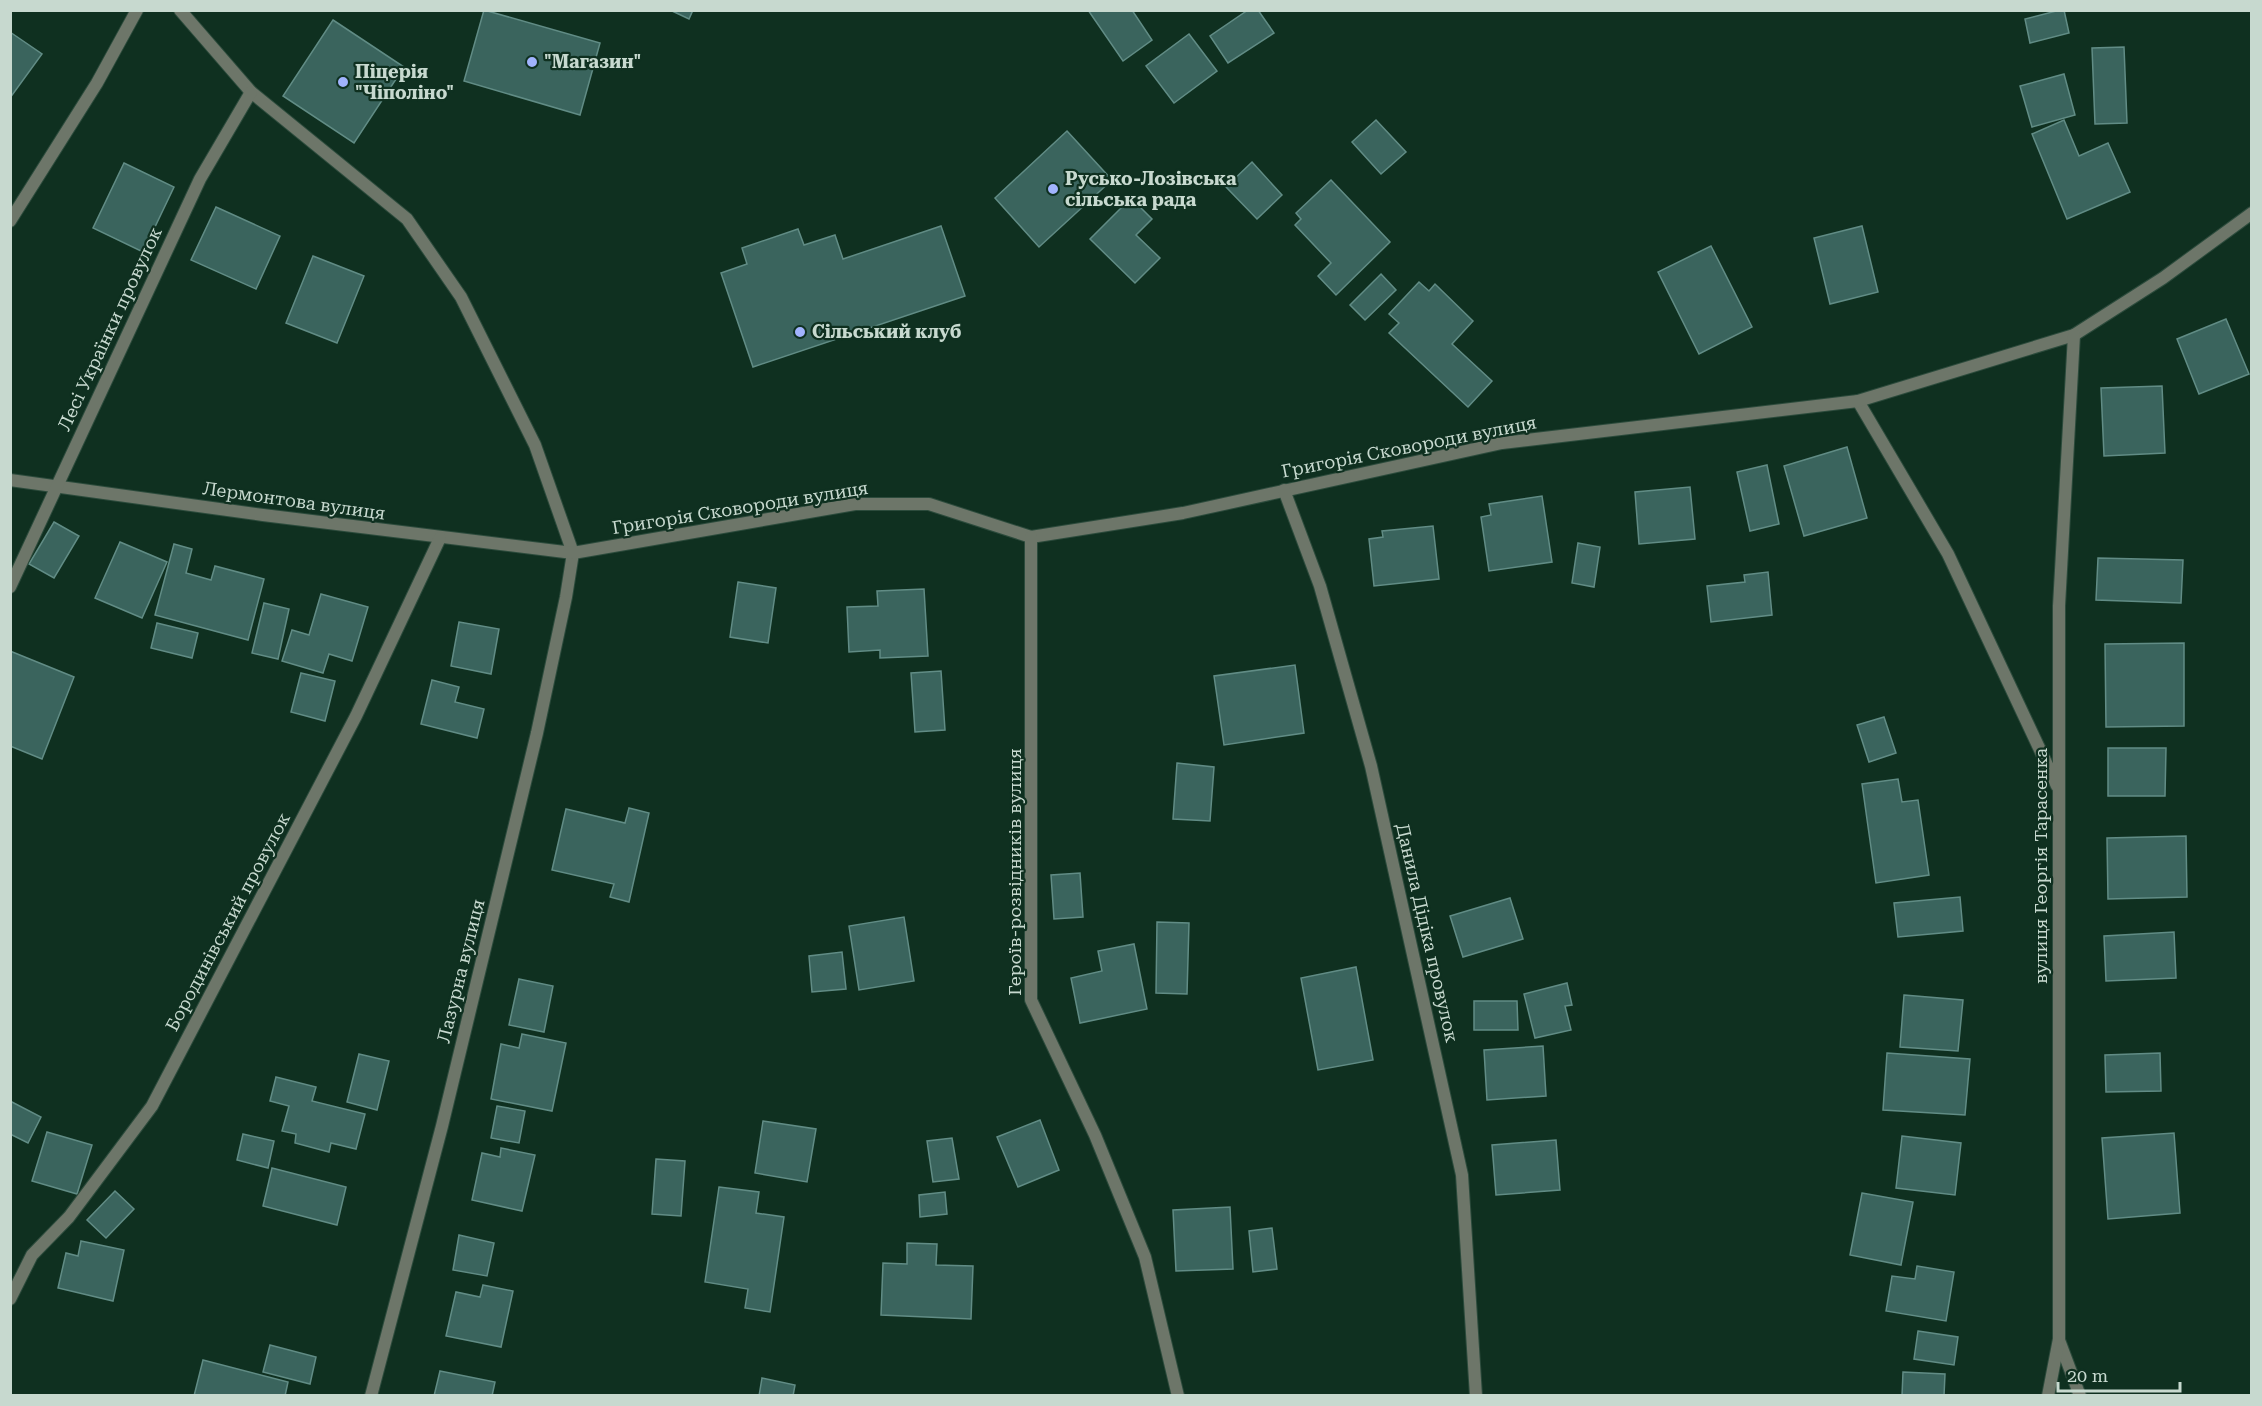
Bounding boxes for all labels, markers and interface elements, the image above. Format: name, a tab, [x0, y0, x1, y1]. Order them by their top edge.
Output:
place label: "Магазин"	[544, 51, 641, 72]
marker: "Магазин"	[525, 55, 539, 69]
place label: Піцерія "Чіполіно"	[355, 61, 454, 103]
marker: Піцерія "Чіполіно"	[336, 75, 350, 89]
place label: Русько-Лозівська сільська рада	[1065, 168, 1237, 210]
marker: Русько-Лозівська сільська рада	[1046, 182, 1060, 196]
street label: Лесі Українки провулок	[53, 224, 166, 434]
place label: Сільський клуб	[812, 321, 962, 342]
marker: Сільський клуб	[793, 325, 807, 339]
street label: Григорія Сковороди вулиця	[1280, 411, 1538, 482]
street label: Лермонтова вулиця	[201, 477, 387, 524]
street label: Григорія Сковороди вулиця	[610, 477, 870, 538]
street label: Героїв-розвідників вулиця	[1004, 748, 1025, 996]
street label: вулиця Георгія Тарасенка	[2030, 748, 2051, 984]
street label: Бородинівський провулок	[161, 809, 294, 1035]
street label: Данила Дідіка провулок	[1392, 821, 1463, 1045]
street label: Лазурна вулиця	[432, 897, 489, 1045]
scale bar	[2058, 1355, 2180, 1393]
text: 20 m	[2067, 1365, 2108, 1386]

